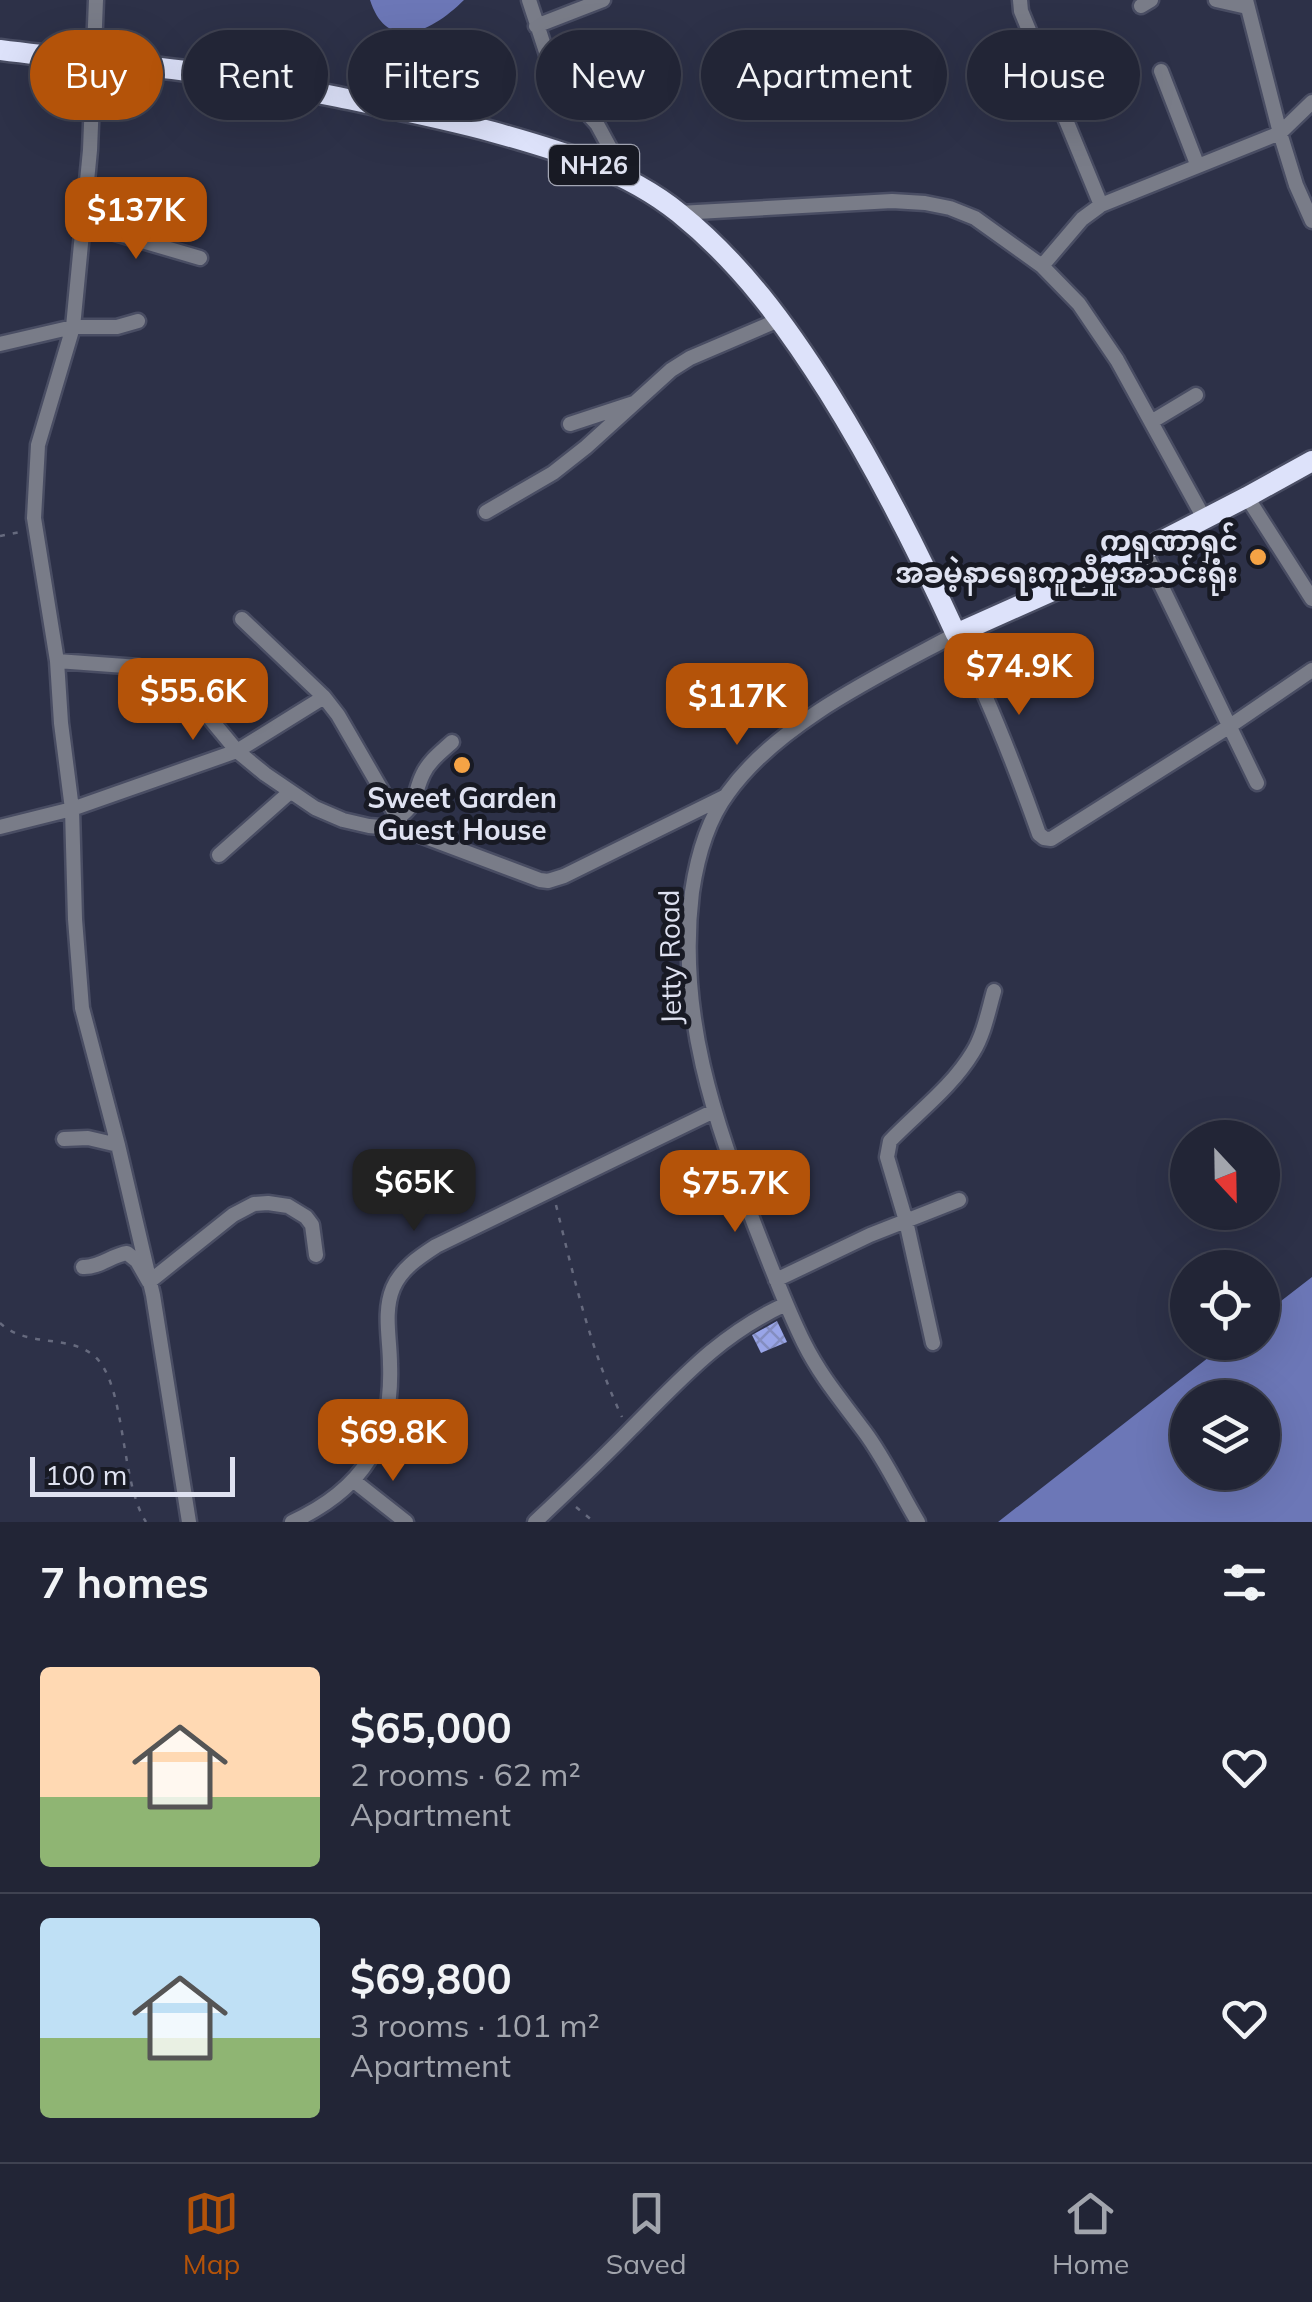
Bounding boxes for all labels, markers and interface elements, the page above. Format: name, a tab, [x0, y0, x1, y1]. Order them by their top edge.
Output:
chip: Buy	[30, 30, 163, 120]
chip: Rent	[183, 30, 328, 120]
chip: Filters	[348, 30, 516, 120]
chip: New	[536, 30, 681, 120]
chip: Apartment	[701, 30, 947, 120]
chip: House	[967, 30, 1140, 120]
road number: NH26	[549, 145, 639, 185]
pin: $137K	[66, 177, 206, 262]
text: $137K	[87, 189, 185, 229]
place label: ကရုဏာရှင် အခမဲ့နာရေးကူညီမှုအသင်းရုံး	[895, 522, 1238, 596]
marker: ကရုဏာရှင် အခမဲ့နာရေးကူညီမှုအသင်းရုံး	[1247, 546, 1269, 568]
pin: $74.9K	[938, 633, 1100, 718]
text: $74.9K	[966, 645, 1072, 685]
pin: $55.6K	[112, 658, 274, 743]
pin: $117K	[667, 663, 807, 748]
text: $55.6K	[140, 670, 246, 710]
text: $117K	[688, 675, 786, 715]
marker: Sweet Garden Guest House	[451, 754, 473, 776]
place label: Sweet Garden Guest House	[367, 780, 557, 847]
street label: Jetty Road	[651, 889, 688, 1025]
north arrow	[1170, 1120, 1280, 1230]
map controls	[1170, 1120, 1280, 1490]
pin: $65K	[355, 1149, 473, 1234]
pin: $75.7K	[654, 1150, 816, 1235]
text: $65K	[375, 1161, 453, 1201]
text: $75.7K	[682, 1162, 788, 1202]
button: locate	[1170, 1250, 1280, 1360]
button: layers	[1170, 1380, 1280, 1490]
pin: $69.8K	[312, 1399, 474, 1484]
text: $69.8K	[340, 1411, 446, 1451]
scale bar	[30, 1452, 235, 1496]
text: 100 m	[45, 1457, 127, 1492]
icon: filters	[1217, 1555, 1272, 1610]
text: 7 homes	[40, 1556, 209, 1609]
text: $65,000	[350, 1701, 512, 1754]
icon: home	[120, 1707, 240, 1827]
icon: heart	[1217, 1740, 1272, 1795]
text: 2 rooms · 62 m²	[350, 1754, 581, 1794]
text: Apartment	[350, 1794, 511, 1834]
text: $69,800	[350, 1952, 512, 2005]
icon: home	[120, 1958, 240, 2078]
icon: heart	[1217, 1991, 1272, 2046]
text: 3 rooms · 101 m²	[350, 2005, 600, 2045]
text: Apartment	[350, 2045, 511, 2085]
tab: Map	[183, 2186, 240, 2281]
tab: Saved	[606, 2186, 687, 2281]
tab: Home	[1052, 2186, 1129, 2281]

